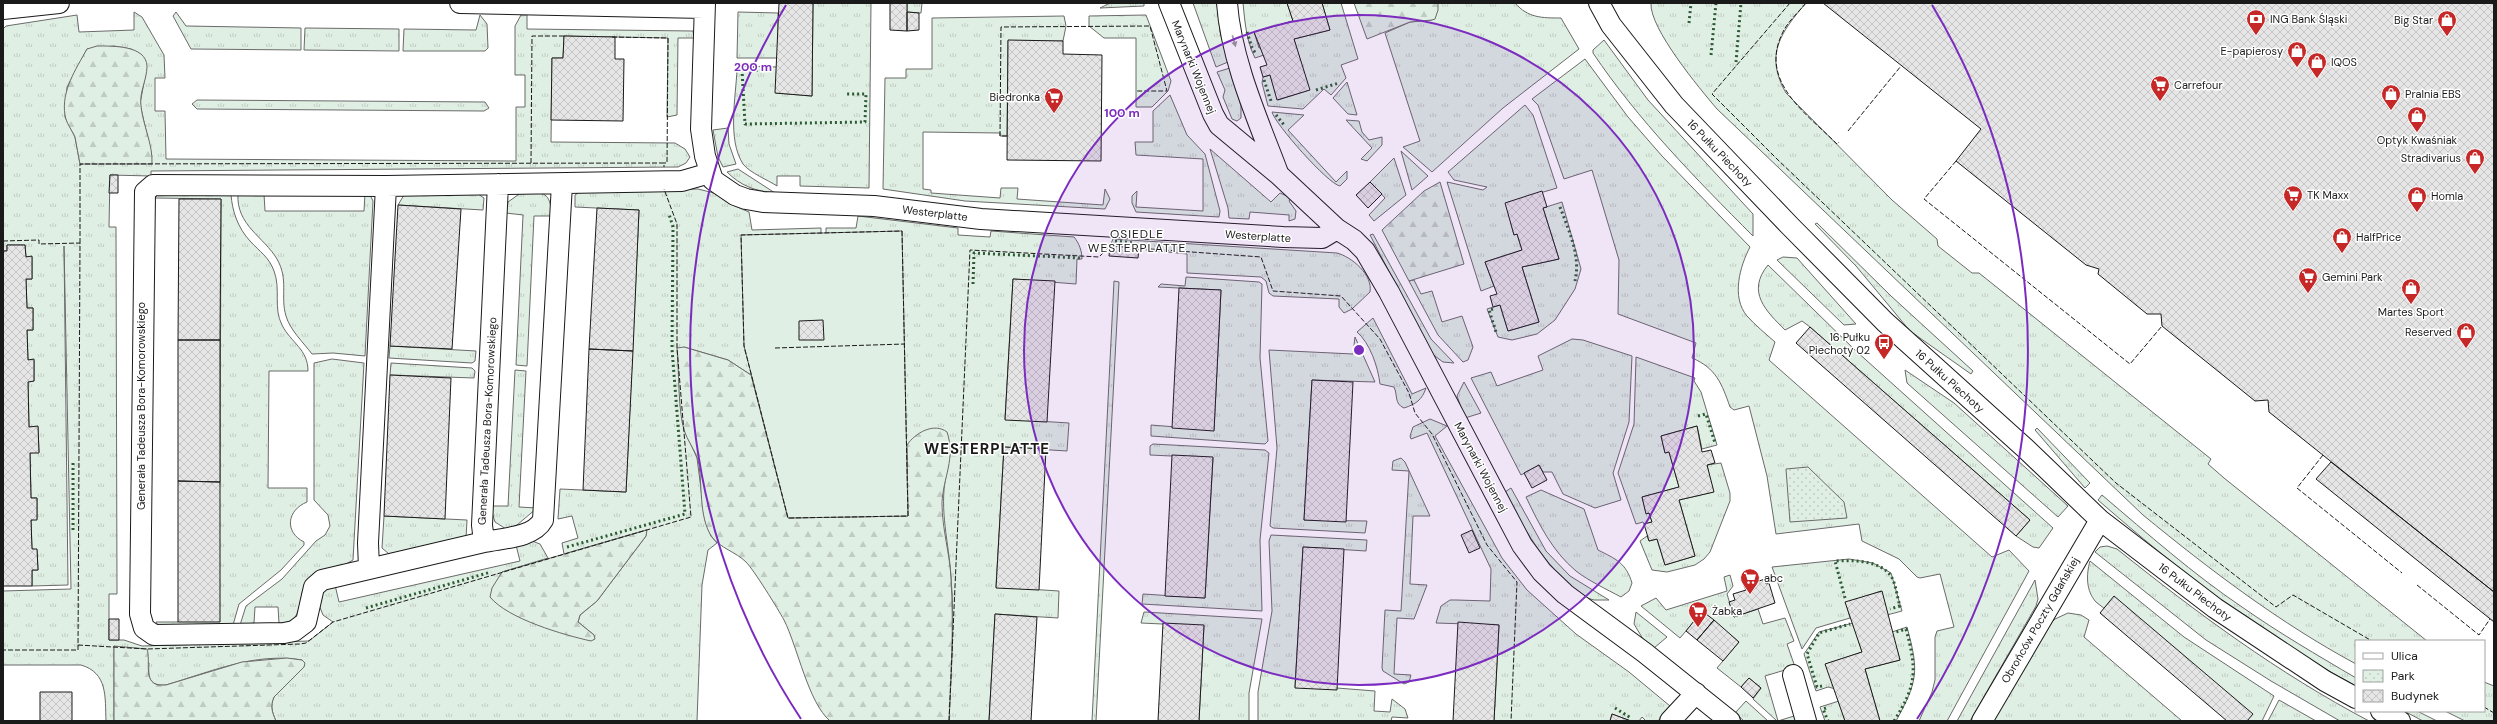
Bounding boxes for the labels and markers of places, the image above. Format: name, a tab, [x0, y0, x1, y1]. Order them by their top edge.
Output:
bank icon: ING Bank Śląski	[2245, 8, 2267, 36]
shop icon: Big Star	[2436, 9, 2458, 37]
place label: ING Bank Śląski	[2270, 12, 2347, 26]
place label: Big Star	[2394, 13, 2433, 27]
shop icon: E-papierosy	[2286, 40, 2308, 68]
place label: E-papierosy	[2220, 44, 2283, 58]
shop icon: IQOS	[2306, 51, 2328, 79]
place label: IQOS	[2331, 55, 2357, 69]
supermarket icon: Carrefour	[2149, 74, 2171, 102]
place label: Carrefour	[2174, 78, 2222, 92]
shop icon: Pralnia EBS	[2380, 83, 2402, 111]
supermarket icon: Biedronka	[1043, 86, 1065, 114]
place label: Pralnia EBS	[2405, 87, 2461, 101]
place label: Biedronka	[989, 90, 1040, 104]
shop icon: Optyk Kwaśniak	[2406, 105, 2428, 133]
place label: Optyk Kwaśniak	[2377, 133, 2458, 147]
shop icon: Stradivarius	[2464, 147, 2486, 175]
place label: Stradivarius	[2401, 151, 2461, 165]
supermarket icon: TK Maxx	[2282, 184, 2304, 212]
shop icon: Homla	[2406, 185, 2428, 213]
place label: TK Maxx	[2307, 188, 2349, 202]
place label: Homla	[2431, 189, 2463, 203]
shop icon: HalfPrice	[2331, 226, 2353, 254]
place label: HalfPrice	[2356, 230, 2401, 244]
supermarket icon: Gemini Park	[2297, 266, 2319, 294]
place label: Gemini Park	[2322, 270, 2383, 284]
shop icon: Martes Sport	[2400, 277, 2422, 305]
place label: Martes Sport	[2378, 305, 2444, 319]
shop icon: Reserved	[2455, 321, 2477, 349]
place label: Reserved	[2405, 325, 2452, 339]
place label: 16 Pułku Piechoty 02	[1809, 330, 1870, 357]
bus stop icon: 16 Pułku Piechoty 02	[1873, 332, 1895, 360]
centre of rings	[1352, 343, 1366, 357]
supermarket icon: abc	[1739, 567, 1761, 595]
place label: abc	[1764, 571, 1783, 585]
supermarket icon: Żabka	[1687, 600, 1709, 628]
place label: Żabka	[1712, 604, 1742, 618]

